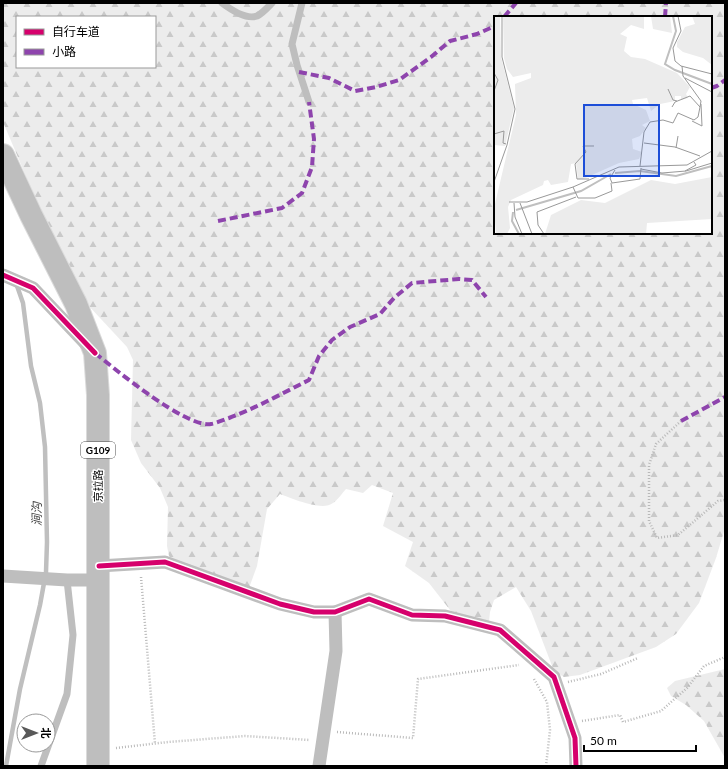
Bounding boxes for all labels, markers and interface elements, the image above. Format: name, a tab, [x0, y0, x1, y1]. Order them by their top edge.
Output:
legend	[16, 16, 156, 68]
inset map	[494, 16, 712, 234]
text: 自行车道	[52, 24, 100, 39]
text: 小路	[52, 44, 76, 59]
road number: G109	[81, 442, 115, 458]
street label: 京拉路	[91, 470, 104, 503]
water label: 涧沟	[29, 500, 44, 526]
north arrow	[16, 713, 56, 753]
scale bar	[584, 727, 696, 753]
text: 北	[40, 728, 53, 739]
text: 50 m	[590, 733, 617, 748]

